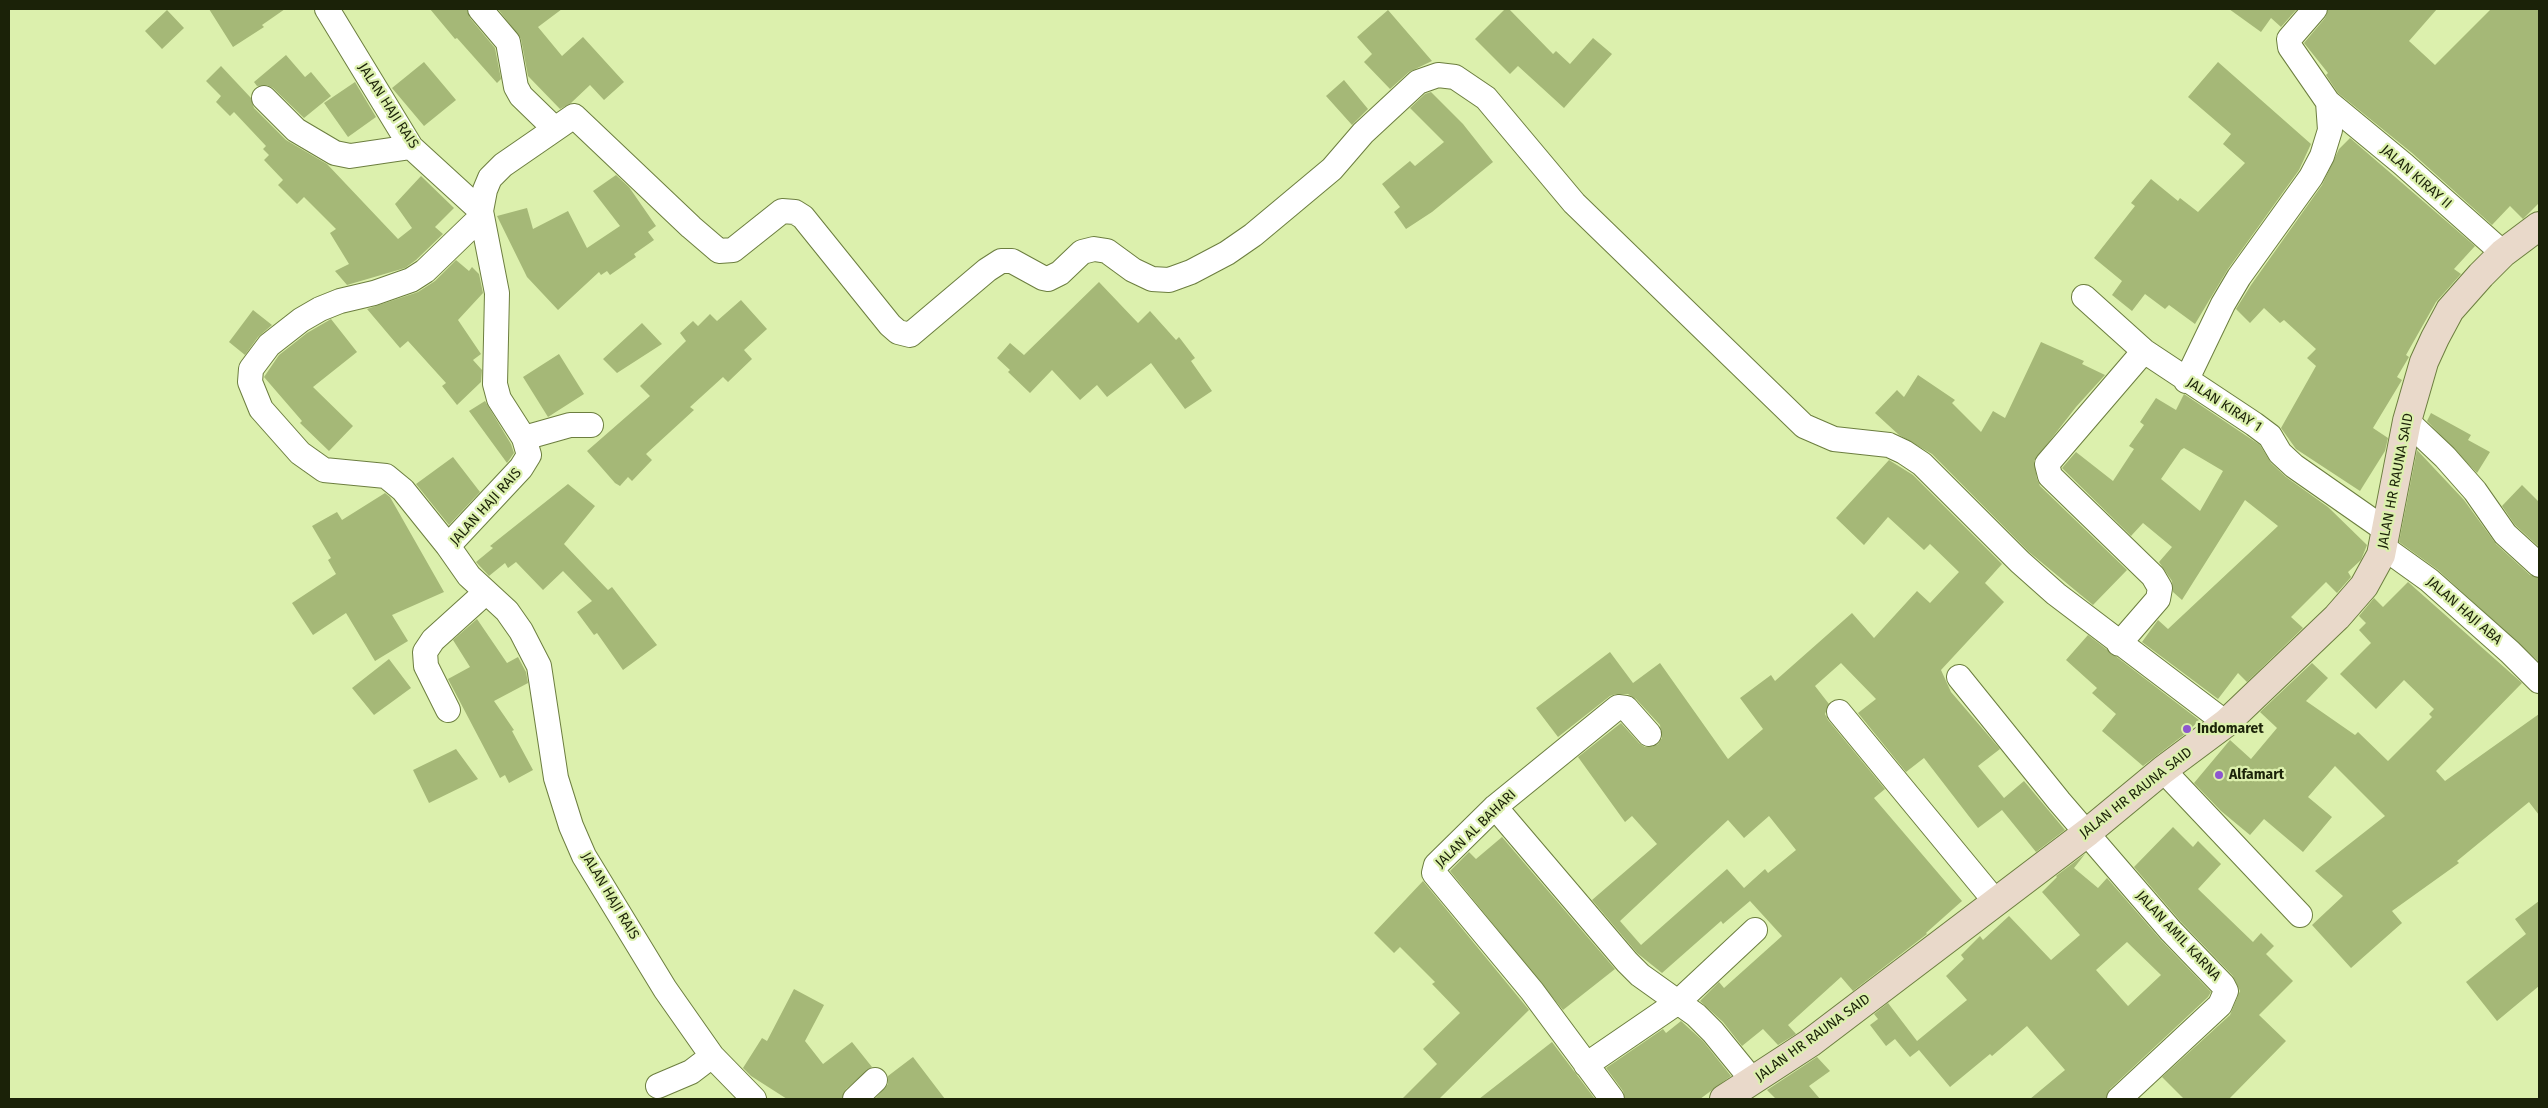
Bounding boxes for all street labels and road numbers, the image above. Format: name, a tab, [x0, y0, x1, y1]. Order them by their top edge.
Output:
street label: JALAN HAJI RAIS	[354, 60, 422, 152]
street label: JALAN KIRAY II	[2377, 142, 2455, 212]
street label: JALAN KIRAY 1	[2183, 374, 2265, 436]
street label: JALAN HR RAUNA SAID	[2375, 412, 2417, 550]
street label: JALAN HAJI RAIS	[447, 465, 525, 549]
street label: JALAN HAJI ABA	[2423, 574, 2505, 648]
street label: JALAN HR RAUNA SAID	[2076, 744, 2196, 842]
street label: JALAN AL BAHARI	[1432, 786, 1520, 872]
street label: JALAN HAJI RAIS	[577, 849, 643, 943]
street label: JALAN AMIL KARNA	[2132, 888, 2224, 984]
street label: JALAN HR RAUNA SAID	[1752, 991, 1874, 1085]

